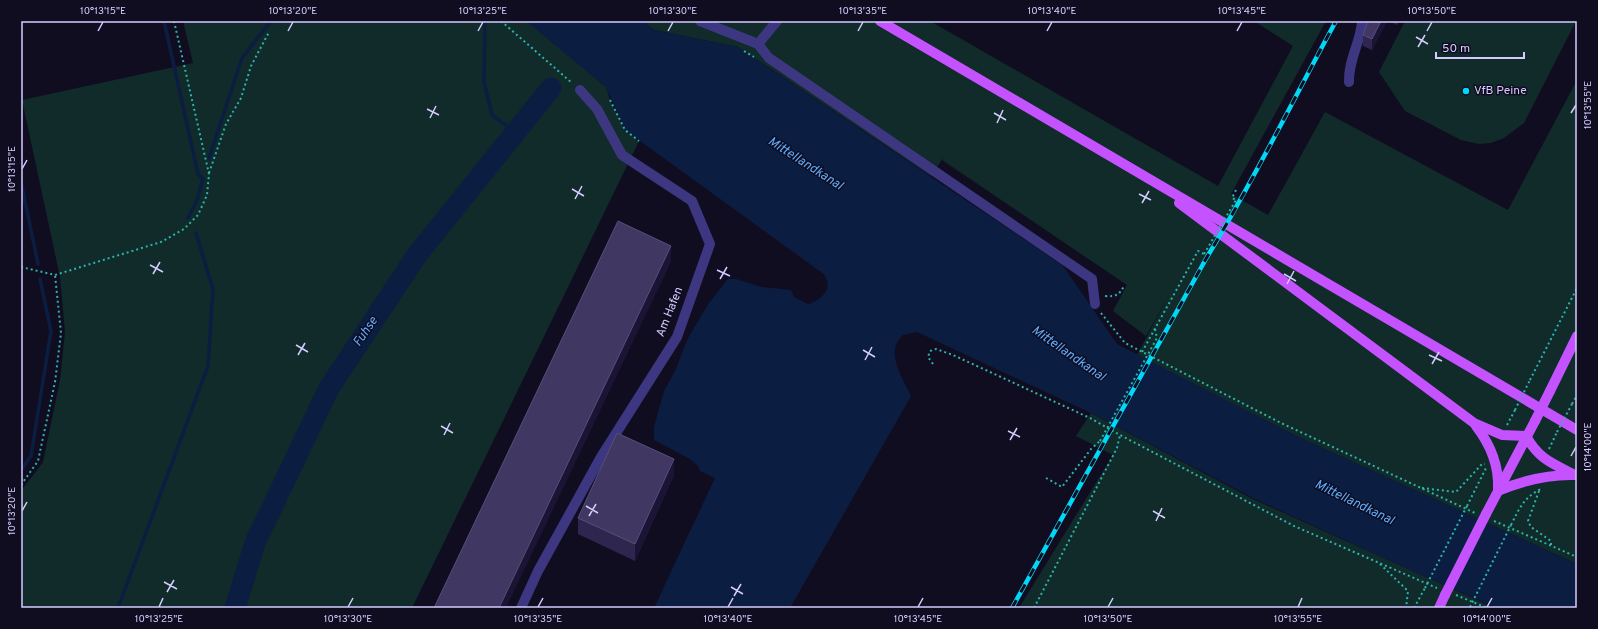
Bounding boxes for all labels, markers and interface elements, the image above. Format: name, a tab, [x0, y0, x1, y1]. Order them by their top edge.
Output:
text: 10°13'15"E	[80, 5, 126, 18]
text: 10°13'20"E	[269, 5, 317, 18]
text: 10°13'25"E	[459, 5, 507, 18]
text: 10°13'30"E	[649, 5, 697, 18]
text: 10°13'35"E	[839, 5, 887, 18]
text: 10°13'40"E	[1028, 5, 1076, 18]
text: 10°13'45"E	[1218, 5, 1266, 18]
text: 10°13'50"E	[1408, 5, 1456, 18]
scale bar	[1436, 34, 1524, 60]
text: 50 m	[1442, 41, 1470, 57]
text: 10°13'55"E	[1582, 81, 1595, 129]
place label: VfB Peine	[1474, 83, 1527, 99]
marker: VfB Peine	[1461, 86, 1471, 96]
water label: Mittellandkanal	[764, 134, 846, 195]
text: 10°13'15"E	[6, 146, 19, 192]
street label: Am Hafen	[653, 285, 687, 339]
water label: Fuhse	[350, 314, 382, 350]
water label: Mittellandkanal	[1028, 323, 1108, 386]
text: 10°14'00"E	[1582, 423, 1595, 471]
water label: Mittellandkanal	[1312, 477, 1397, 529]
text: 10°13'20"E	[6, 487, 19, 535]
text: 10°13'25"E	[135, 613, 183, 626]
text: 10°13'30"E	[324, 613, 372, 626]
text: 10°13'35"E	[514, 613, 562, 626]
text: 10°13'40"E	[704, 613, 752, 626]
text: 10°13'45"E	[894, 613, 942, 626]
text: 10°13'50"E	[1084, 613, 1132, 626]
text: 10°13'55"E	[1274, 613, 1322, 626]
text: 10°14'00"E	[1463, 613, 1511, 626]

